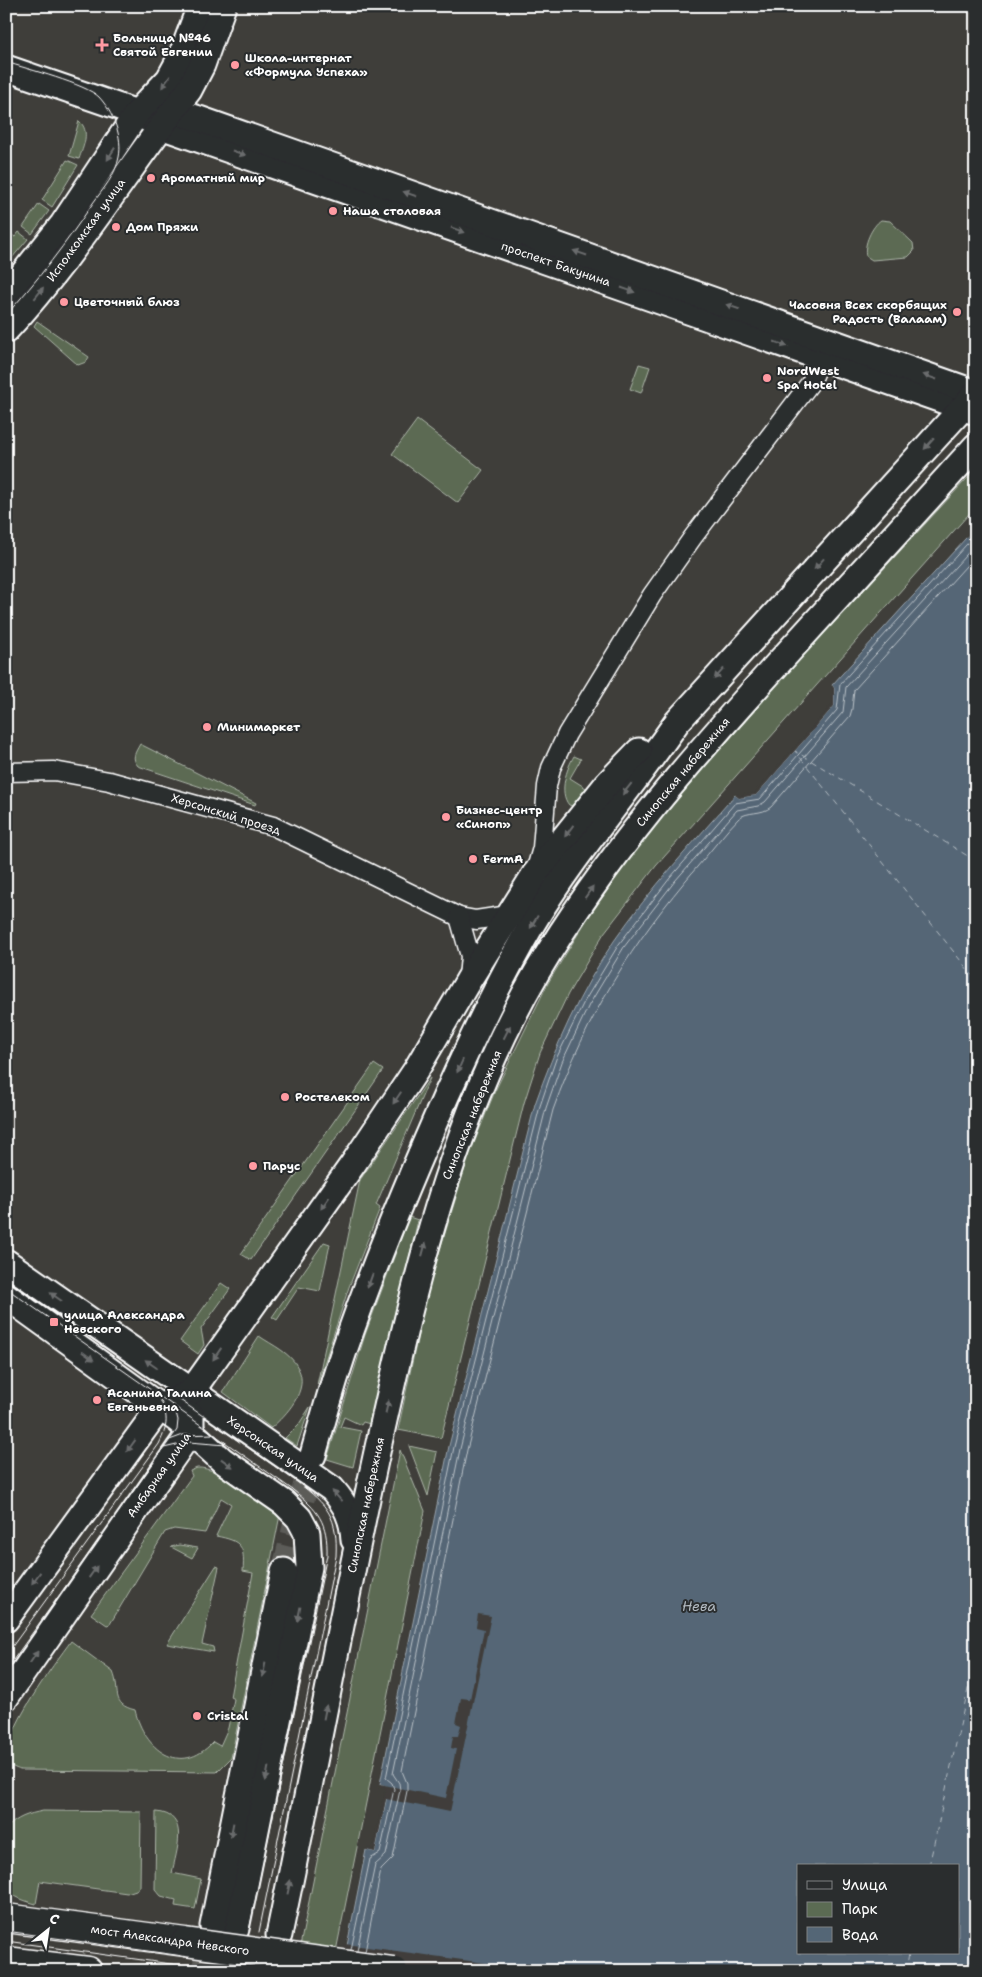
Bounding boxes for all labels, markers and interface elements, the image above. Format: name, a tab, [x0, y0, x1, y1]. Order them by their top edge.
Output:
place label: Больница №46 Святой Евгении	[113, 30, 213, 60]
marker: Больница №46 Святой Евгении	[95, 38, 109, 52]
place label: Школа-интернат «Формула Успеха»	[245, 50, 368, 80]
marker: Школа-интернат «Формула Успеха»	[229, 59, 241, 71]
one-way arrow	[161, 76, 171, 89]
one-way arrow	[106, 148, 115, 161]
one-way arrow	[232, 149, 247, 157]
place label: Ароматный мир	[161, 170, 265, 186]
marker: Ароматный мир	[145, 172, 157, 184]
street label: Исполкомская улица	[43, 175, 129, 285]
one-way arrow	[402, 190, 417, 198]
place label: Наша столовая	[343, 203, 441, 219]
marker: Наша столовая	[327, 205, 339, 217]
place label: Дом Пряжи	[126, 219, 199, 235]
marker: Дом Пряжи	[110, 221, 122, 233]
one-way arrow	[451, 227, 466, 234]
street label: проспект Бакунина	[499, 238, 613, 290]
one-way arrow	[572, 249, 587, 257]
one-way arrow	[621, 286, 636, 294]
one-way arrow	[33, 287, 44, 300]
place label: Цветочный блюз	[74, 294, 180, 310]
marker: Цветочный блюз	[58, 296, 70, 308]
place label: Часовня Всех скорбящих Радость (Валаам)	[789, 297, 947, 327]
one-way arrow	[725, 303, 740, 311]
marker: Часовня Всех скорбящих Радость (Валаам)	[951, 306, 963, 318]
one-way arrow	[774, 341, 789, 348]
place label: NordWest Spa Hotel	[777, 363, 840, 393]
marker: NordWest Spa Hotel	[761, 372, 773, 384]
one-way arrow	[922, 373, 937, 381]
one-way arrow	[923, 437, 935, 449]
one-way arrow	[814, 557, 825, 570]
one-way arrow	[713, 668, 725, 680]
street label: Синопская набережная	[632, 714, 734, 830]
place label: Минимаркет	[217, 719, 301, 735]
marker: Минимаркет	[201, 721, 213, 733]
one-way arrow	[622, 782, 632, 796]
street label: Херсонский проезд	[169, 790, 283, 838]
place label: Бизнес-центр «Синоп»	[456, 802, 542, 832]
marker: Бизнес-центр «Синоп»	[440, 811, 452, 823]
one-way arrow	[564, 824, 575, 837]
place label: FermA	[483, 851, 523, 867]
marker: FermA	[467, 853, 479, 865]
one-way arrow	[584, 885, 594, 899]
one-way arrow	[529, 915, 538, 928]
one-way arrow	[503, 1025, 511, 1039]
street label: Синопская набережная	[439, 1048, 505, 1182]
one-way arrow	[455, 1059, 463, 1073]
place label: Ростелеком	[295, 1089, 370, 1105]
marker: Ростелеком	[279, 1091, 291, 1103]
one-way arrow	[393, 1091, 402, 1105]
place label: Парус	[263, 1158, 300, 1174]
marker: Парус	[247, 1160, 259, 1172]
one-way arrow	[320, 1197, 330, 1210]
one-way arrow	[421, 1241, 429, 1256]
one-way arrow	[366, 1274, 374, 1289]
one-way arrow	[49, 1292, 63, 1302]
place label: улица Александра Невского	[64, 1307, 185, 1337]
marker: улица Александра Невского	[48, 1316, 60, 1328]
one-way arrow	[212, 1347, 223, 1360]
one-way arrow	[81, 1350, 94, 1361]
one-way arrow	[144, 1359, 157, 1369]
place label: Асанина Галина Евгеньевна	[107, 1385, 213, 1415]
marker: Асанина Галина Евгеньевна	[91, 1394, 103, 1406]
one-way arrow	[383, 1400, 391, 1415]
street label: Херсонская улица	[224, 1412, 322, 1486]
street label: Амбарная улица	[124, 1429, 195, 1521]
street label: Синопская набережная	[344, 1436, 388, 1574]
one-way arrow	[126, 1439, 136, 1453]
one-way arrow	[220, 1458, 234, 1468]
one-way arrow	[332, 1489, 343, 1502]
one-way arrow	[88, 1565, 98, 1578]
one-way arrow	[31, 1571, 41, 1585]
water label: Нева	[682, 1597, 716, 1615]
one-way arrow	[295, 1607, 303, 1622]
one-way arrow	[29, 1650, 39, 1664]
one-way arrow	[260, 1663, 268, 1679]
one-way arrow	[321, 1704, 329, 1720]
place label: Cristal	[207, 1708, 248, 1724]
marker: Cristal	[191, 1710, 203, 1722]
one-way arrow	[263, 1766, 271, 1781]
one-way arrow	[228, 1822, 236, 1838]
legend	[797, 1864, 960, 1954]
text: Улица	[842, 1875, 888, 1895]
one-way arrow	[285, 1880, 293, 1895]
text: Парк	[842, 1899, 878, 1919]
north arrow	[22, 1904, 72, 1954]
text: С	[46, 1909, 63, 1929]
street label: мост Александра Невского	[90, 1921, 250, 1959]
text: Вода	[842, 1925, 879, 1945]

